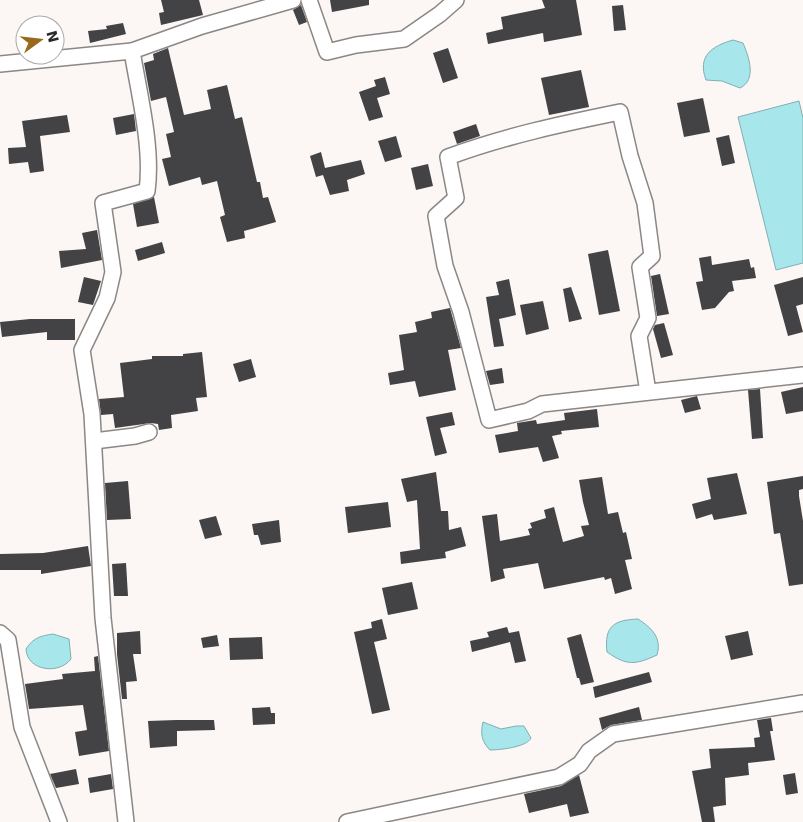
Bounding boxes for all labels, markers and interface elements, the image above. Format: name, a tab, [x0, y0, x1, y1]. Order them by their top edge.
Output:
north arrow	[15, 15, 65, 65]
text: N	[43, 29, 62, 44]

